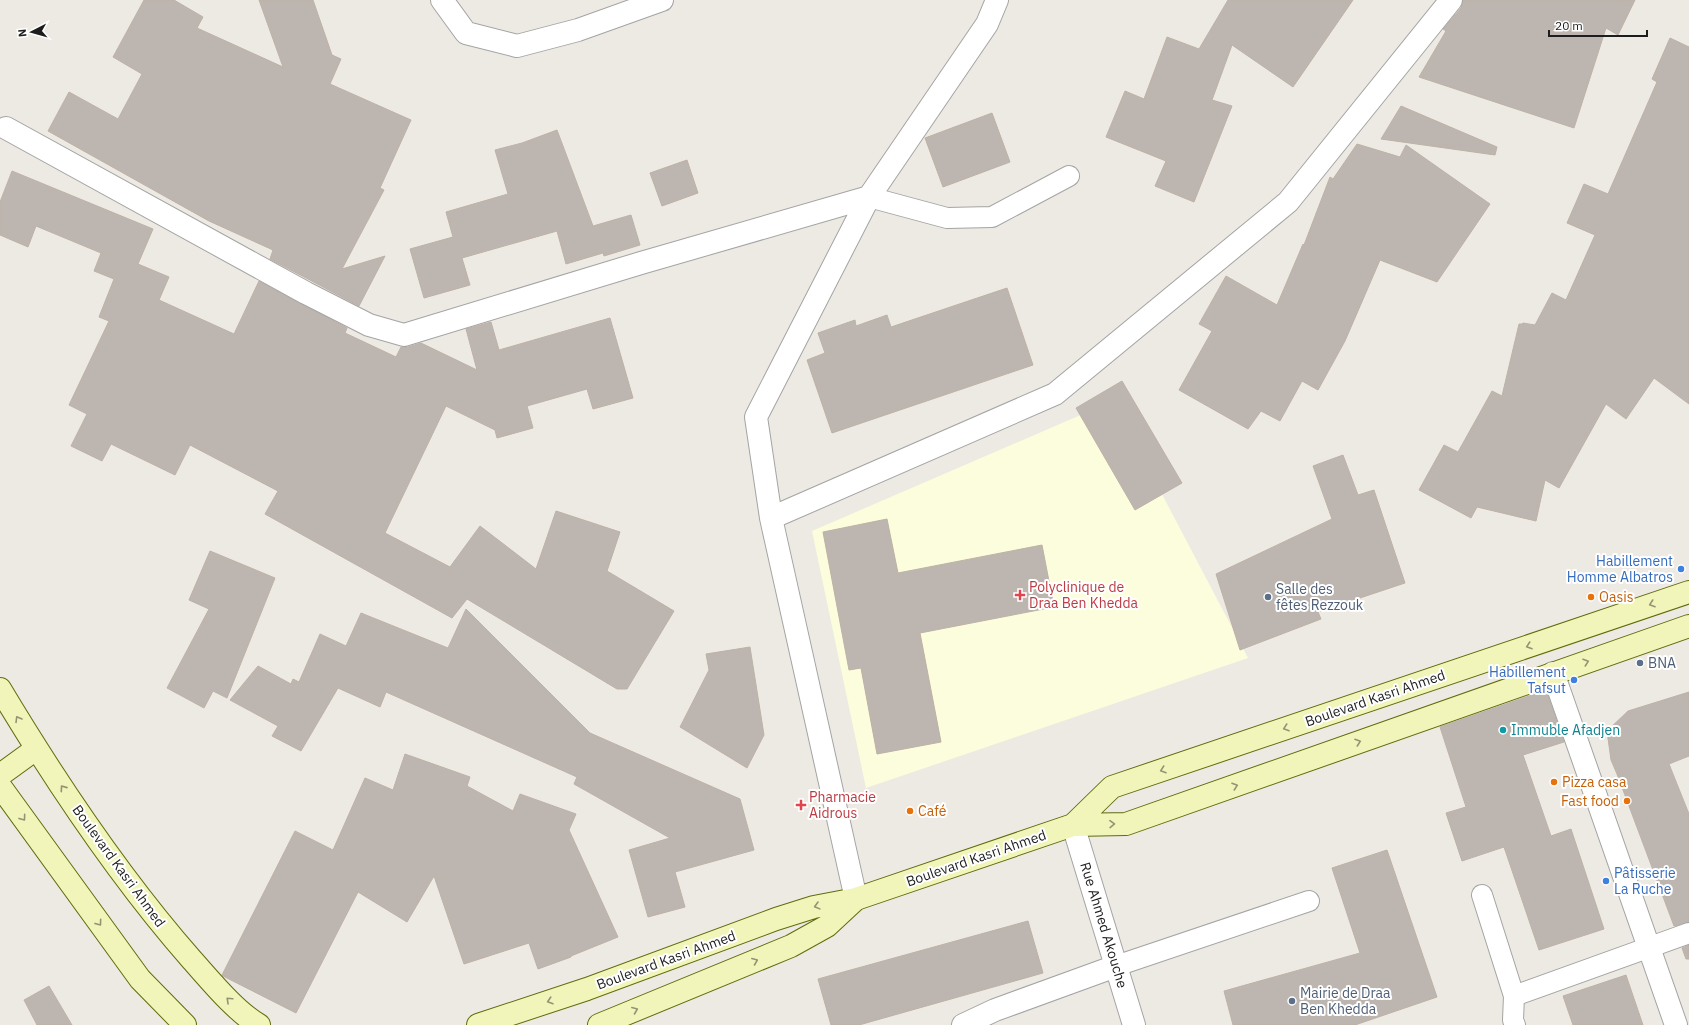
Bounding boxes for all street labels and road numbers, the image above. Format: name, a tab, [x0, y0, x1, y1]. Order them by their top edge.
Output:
street label: Boulevard Kasri Ahmed	[1303, 666, 1447, 730]
street label: Boulevard Kasri Ahmed	[69, 801, 169, 931]
street label: Boulevard Kasri Ahmed	[904, 826, 1048, 890]
street label: Rue Ahmed Akouche	[1076, 860, 1132, 990]
street label: Boulevard Kasri Ahmed	[594, 926, 738, 994]

